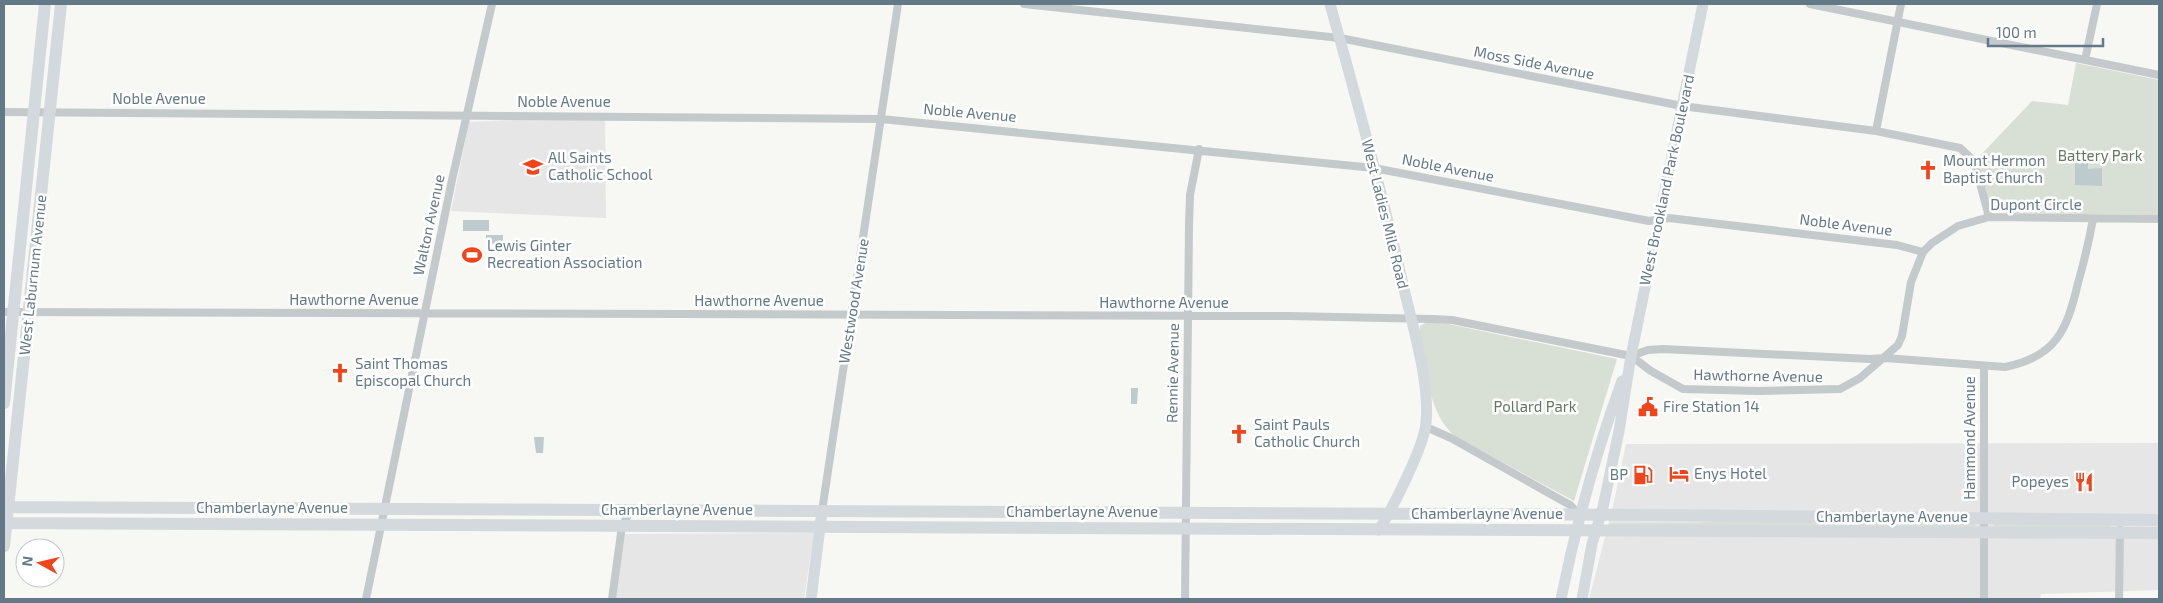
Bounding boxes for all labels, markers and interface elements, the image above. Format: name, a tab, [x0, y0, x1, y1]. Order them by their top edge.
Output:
scale bar	[1988, 15, 2103, 47]
text: 100 m	[1996, 23, 2037, 41]
street label: Moss Side Avenue	[1472, 42, 1596, 83]
street label: West Brookland Park Boulevard	[1635, 73, 1697, 287]
street label: Noble Avenue	[112, 89, 206, 107]
street label: Noble Avenue	[517, 92, 611, 110]
street label: Noble Avenue	[923, 99, 1017, 125]
street label: West Ladies Mile Road	[1359, 137, 1413, 290]
park label: Battery Park	[2058, 146, 2143, 164]
place label: All Saints Catholic School	[548, 148, 653, 183]
street label: Noble Avenue	[1401, 149, 1496, 185]
place label: Mount Hermon Baptist Church	[1943, 151, 2045, 186]
school or university icon: All Saints Catholic School	[522, 156, 544, 178]
church icon: Mount Hermon Baptist Church	[1917, 159, 1939, 181]
street label: Walton Avenue	[409, 173, 448, 277]
street label: West Laburnum Avenue	[15, 194, 49, 356]
street label: Dupont Circle	[1990, 195, 2082, 213]
street label: Noble Avenue	[1799, 209, 1894, 239]
place label: Lewis Ginter Recreation Association	[487, 236, 642, 271]
street label: Westwood Avenue	[834, 237, 872, 365]
sports icon: Lewis Ginter Recreation Association	[461, 244, 483, 266]
street label: Hawthorne Avenue	[289, 290, 419, 308]
street label: Hawthorne Avenue	[694, 291, 824, 309]
street label: Hawthorne Avenue	[1099, 293, 1229, 311]
street label: Rennie Avenue	[1162, 323, 1182, 423]
place label: Saint Thomas Episcopal Church	[355, 354, 471, 389]
church icon: Saint Thomas Episcopal Church	[329, 362, 351, 384]
street label: Hawthorne Avenue	[1693, 365, 1823, 385]
street label: Hammond Avenue	[1960, 376, 1978, 500]
public building icon: Fire Station 14	[1637, 396, 1659, 418]
park label: Pollard Park	[1494, 397, 1577, 415]
place label: Fire Station 14	[1663, 397, 1760, 415]
place label: Saint Pauls Catholic Church	[1254, 415, 1360, 450]
church icon: Saint Pauls Catholic Church	[1228, 423, 1250, 445]
hotel icon: Enys Hotel	[1668, 463, 1690, 485]
fuel station icon: BP	[1632, 464, 1654, 486]
place label: Enys Hotel	[1694, 464, 1767, 482]
place label: BP	[1610, 465, 1628, 483]
restaurant icon: Popeyes	[2073, 471, 2095, 493]
place label: Popeyes	[2011, 472, 2069, 490]
street label: Chamberlayne Avenue	[196, 498, 348, 516]
street label: Chamberlayne Avenue	[601, 500, 753, 518]
street label: Chamberlayne Avenue	[1006, 502, 1158, 520]
street label: Chamberlayne Avenue	[1411, 504, 1563, 522]
street label: Chamberlayne Avenue	[1816, 507, 1968, 525]
north arrow	[15, 538, 65, 588]
text: N	[18, 555, 36, 567]

